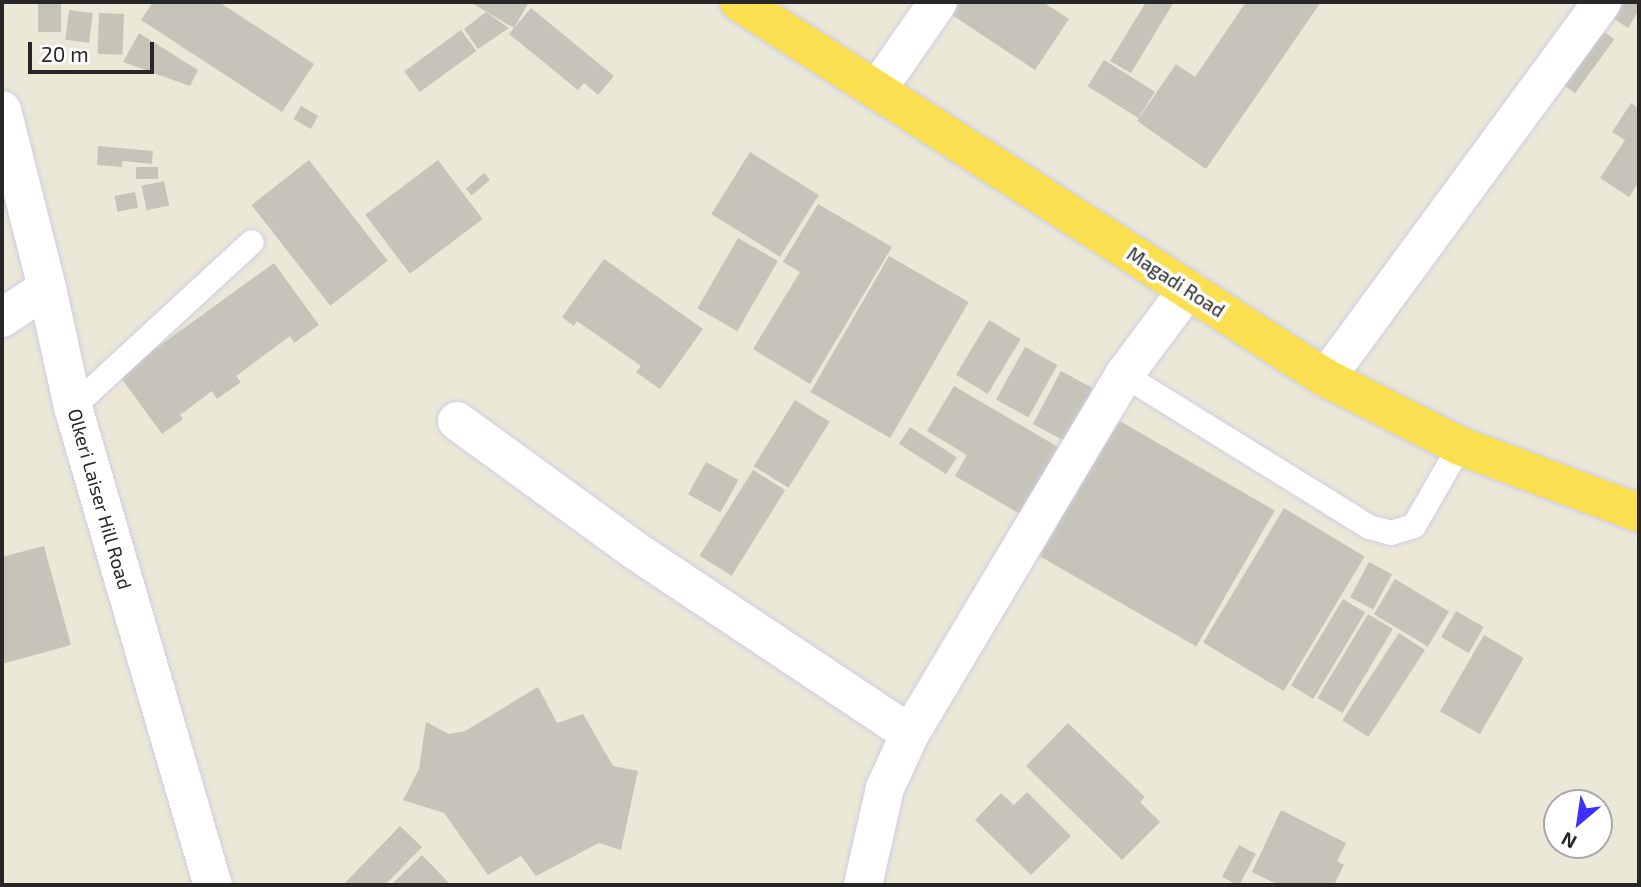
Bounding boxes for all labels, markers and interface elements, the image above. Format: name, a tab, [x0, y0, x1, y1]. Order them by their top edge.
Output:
scale bar	[32, 28, 158, 72]
text: 20 m	[41, 41, 89, 66]
street label: Magadi Road	[1123, 242, 1229, 322]
street label: Olkeri Laiser Hill Road	[63, 406, 137, 592]
north arrow	[1543, 789, 1613, 859]
text: N	[1557, 828, 1580, 854]

